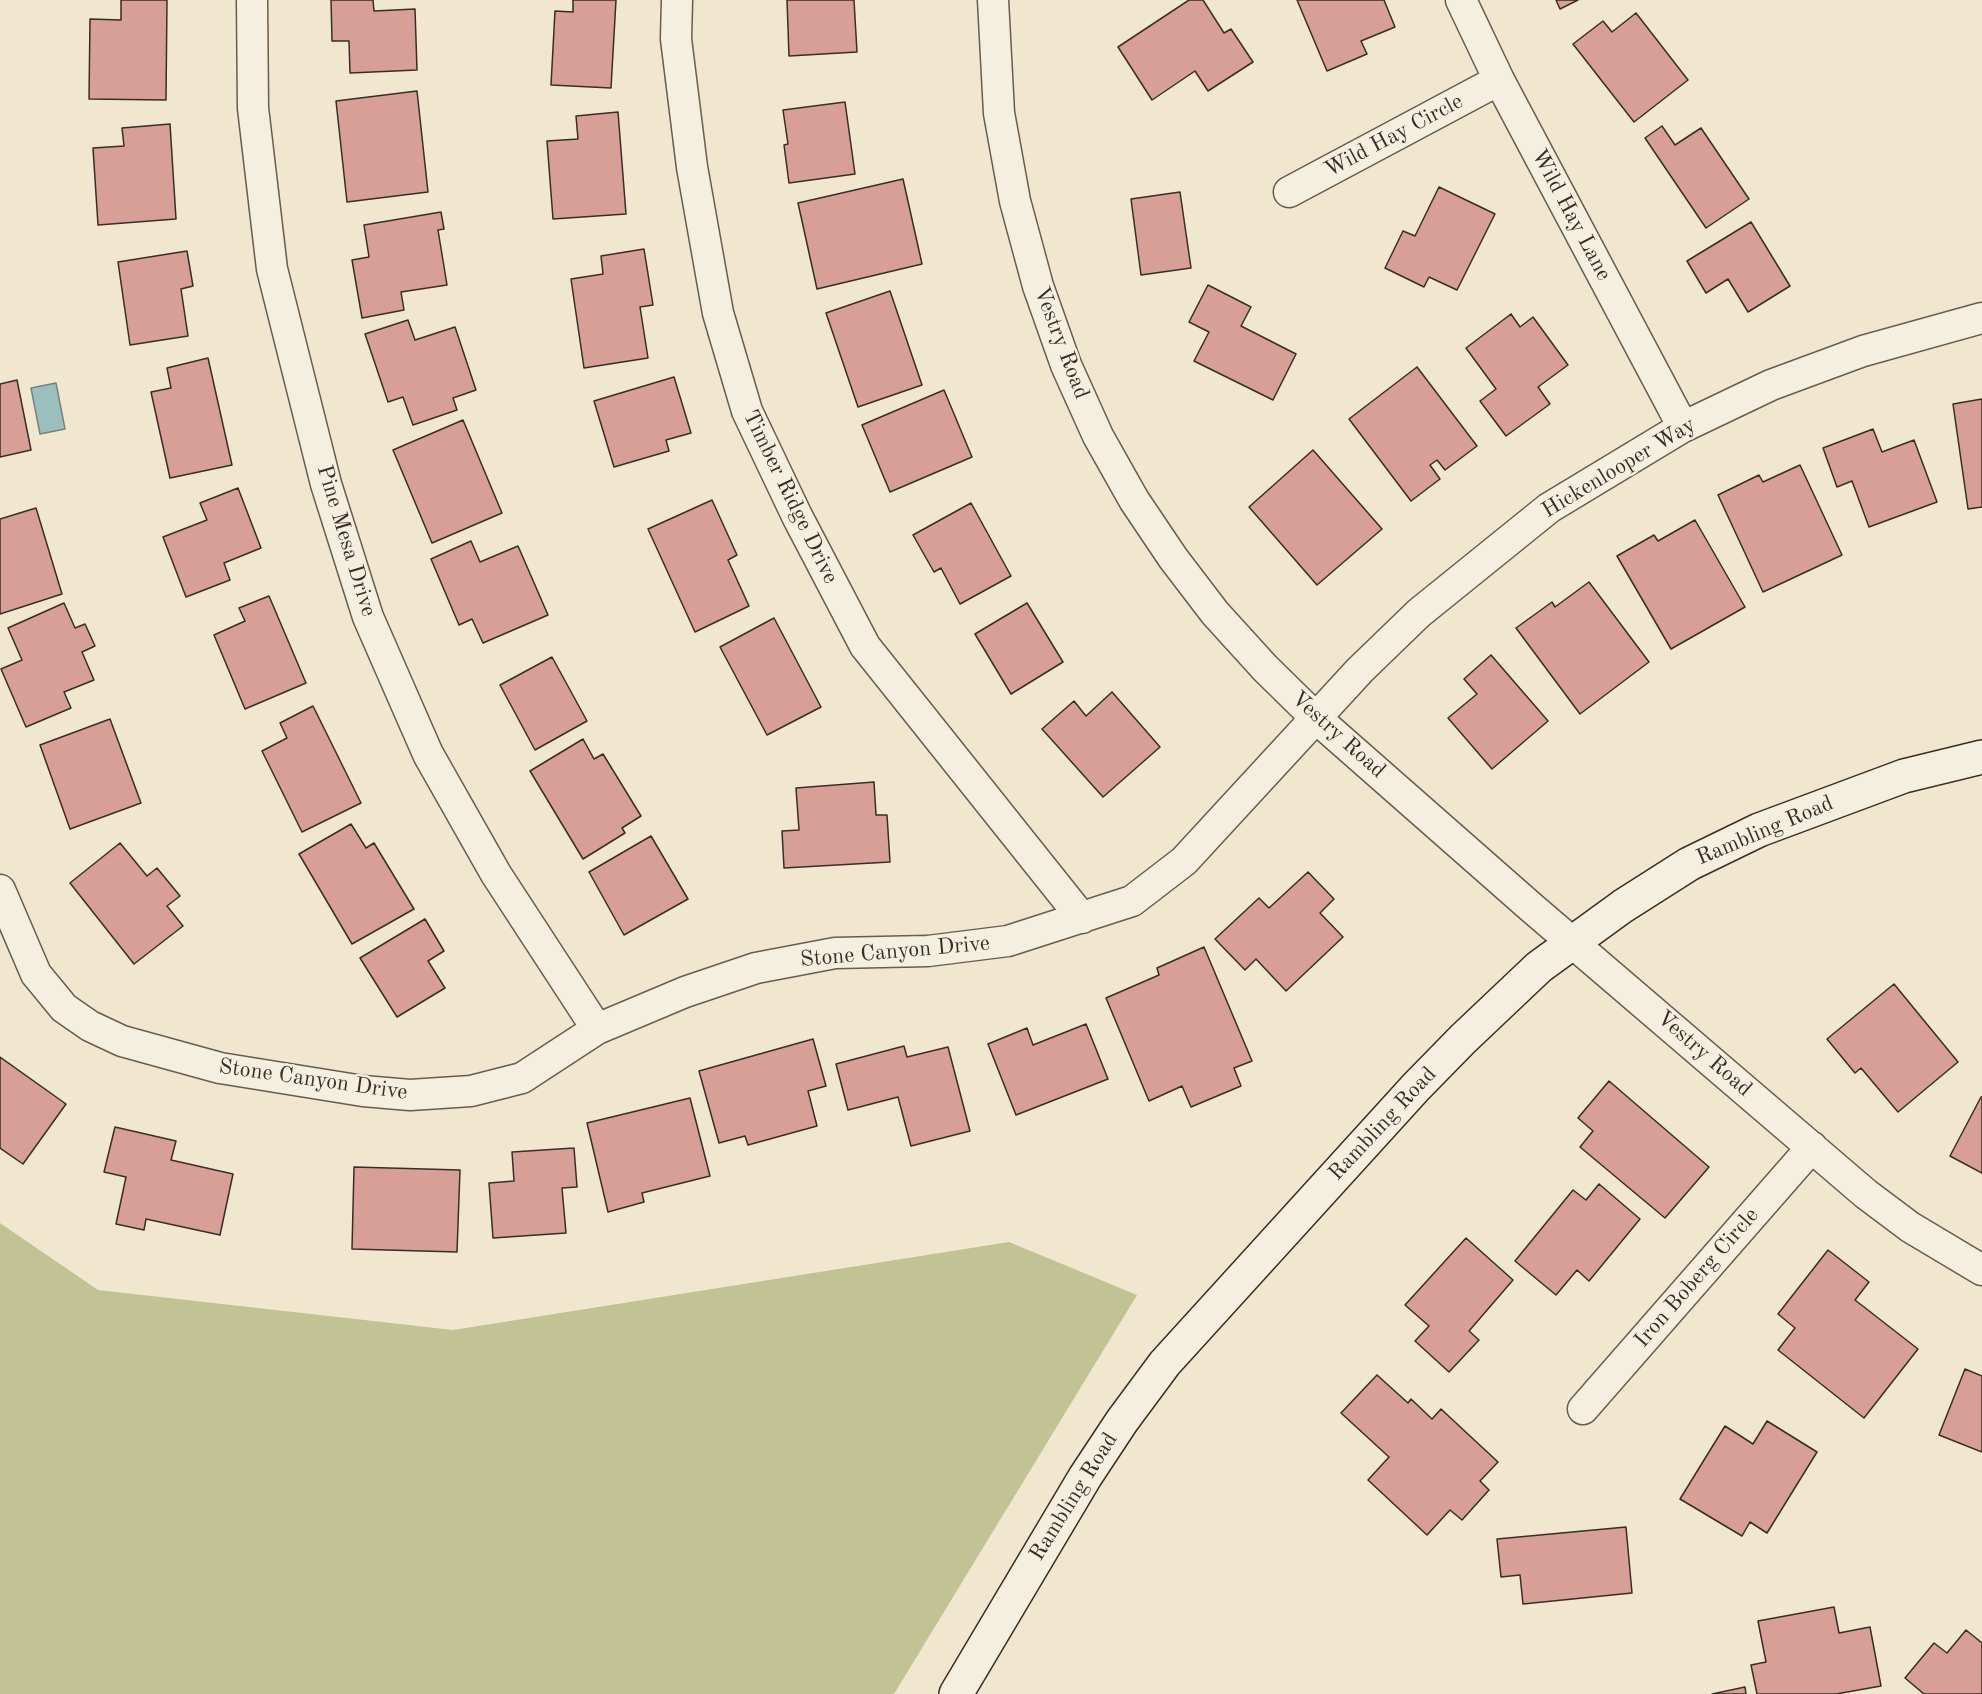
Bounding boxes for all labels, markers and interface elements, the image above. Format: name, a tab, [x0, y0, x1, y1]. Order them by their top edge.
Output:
street label: Wild Hay Circle	[1320, 88, 1468, 184]
street label: Wild Hay Lane	[1525, 145, 1617, 285]
street label: Vestry Road	[1028, 283, 1094, 403]
street label: Timber Ridge Drive	[737, 406, 843, 588]
street label: Hickenlooper Way	[1537, 412, 1701, 524]
street label: Pine Mesa Drive	[310, 462, 382, 620]
street label: Vestry Road	[1285, 686, 1391, 784]
street label: Rambling Road	[1693, 790, 1837, 872]
street label: Stone Canyon Drive	[799, 931, 991, 973]
street label: Vestry Road	[1651, 1005, 1757, 1103]
street label: Stone Canyon Drive	[217, 1054, 409, 1106]
street label: Rambling Road	[1324, 1062, 1442, 1186]
street label: Iron Boberg Circle	[1629, 1203, 1765, 1353]
street label: Rambling Road	[1024, 1428, 1124, 1566]

